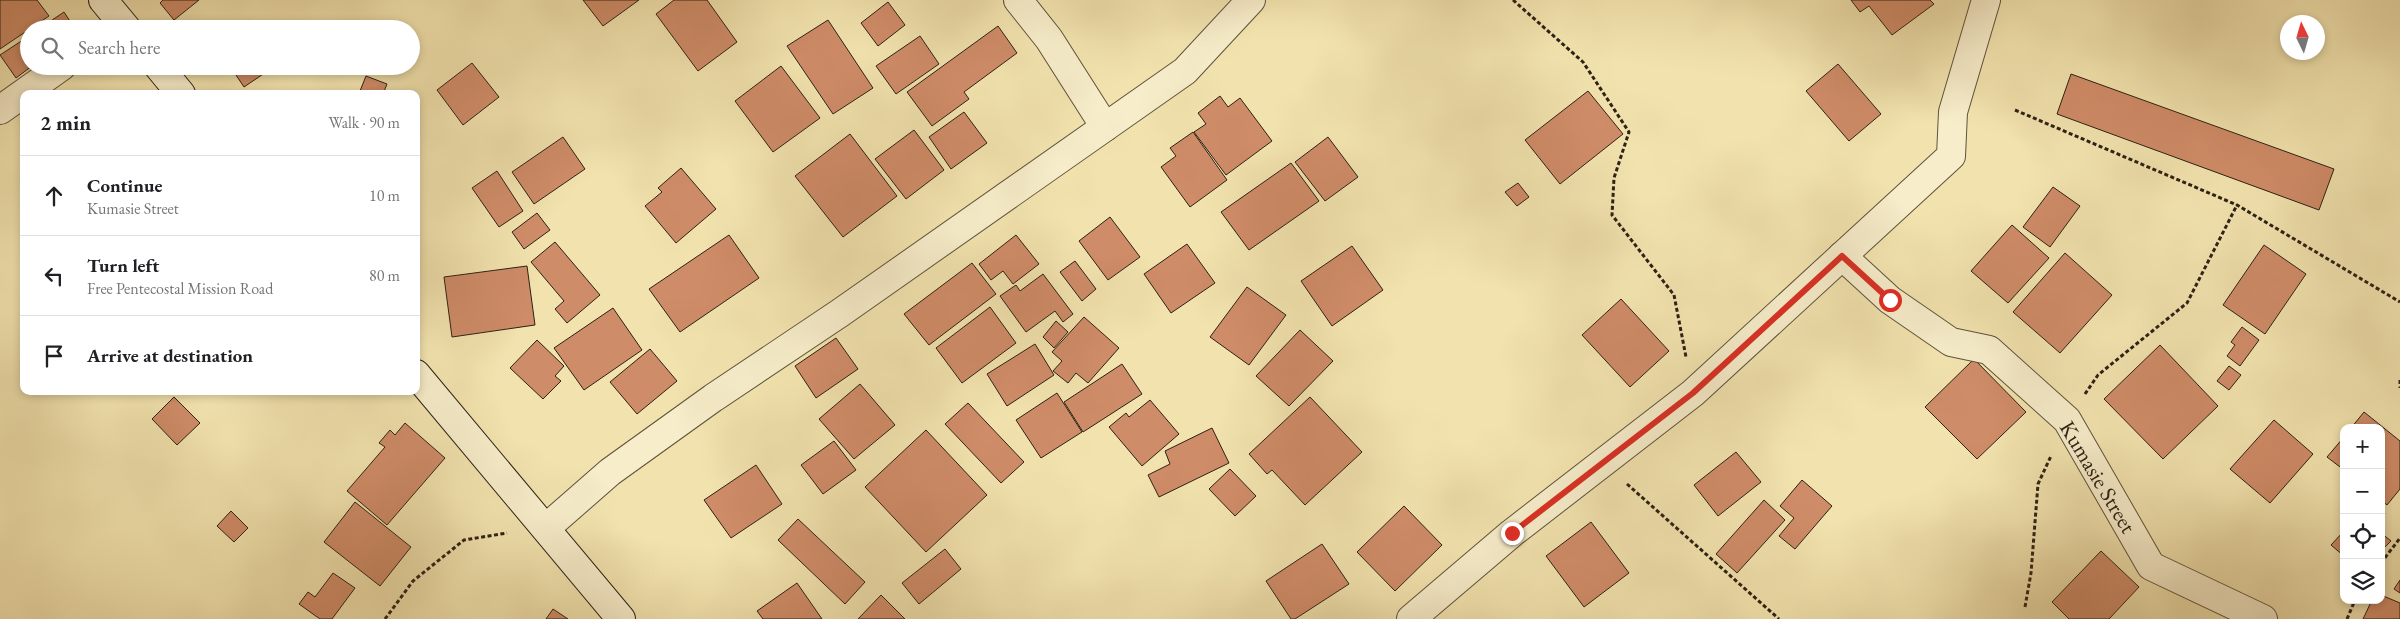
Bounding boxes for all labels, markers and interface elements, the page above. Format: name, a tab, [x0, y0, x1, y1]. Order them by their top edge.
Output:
north arrow	[2280, 15, 2325, 60]
search box	[20, 20, 420, 75]
icon: search	[38, 34, 66, 62]
text: Search here	[78, 35, 160, 60]
text: 2 min	[40, 109, 91, 136]
text: Walk · 90 m	[329, 112, 400, 133]
text: Continue	[87, 173, 162, 198]
icon: ahead	[40, 182, 68, 210]
text: 10 m	[369, 185, 400, 206]
text: Kumasie Street	[87, 198, 179, 219]
text: Turn left	[87, 253, 159, 278]
icon: left	[40, 262, 68, 290]
text: 80 m	[369, 265, 400, 286]
text: Free Pentecostal Mission Road	[87, 278, 273, 299]
route start	[1879, 289, 1902, 312]
icon: arrive	[40, 342, 68, 370]
text: Arrive at destination	[87, 343, 253, 368]
street label: Kumasie Street	[2053, 415, 2143, 539]
map controls	[2340, 424, 2385, 604]
button: +	[2340, 424, 2385, 469]
button: −	[2340, 469, 2385, 514]
button: locate	[2340, 514, 2385, 559]
route end	[1501, 522, 1524, 545]
button: layers	[2340, 559, 2385, 604]

